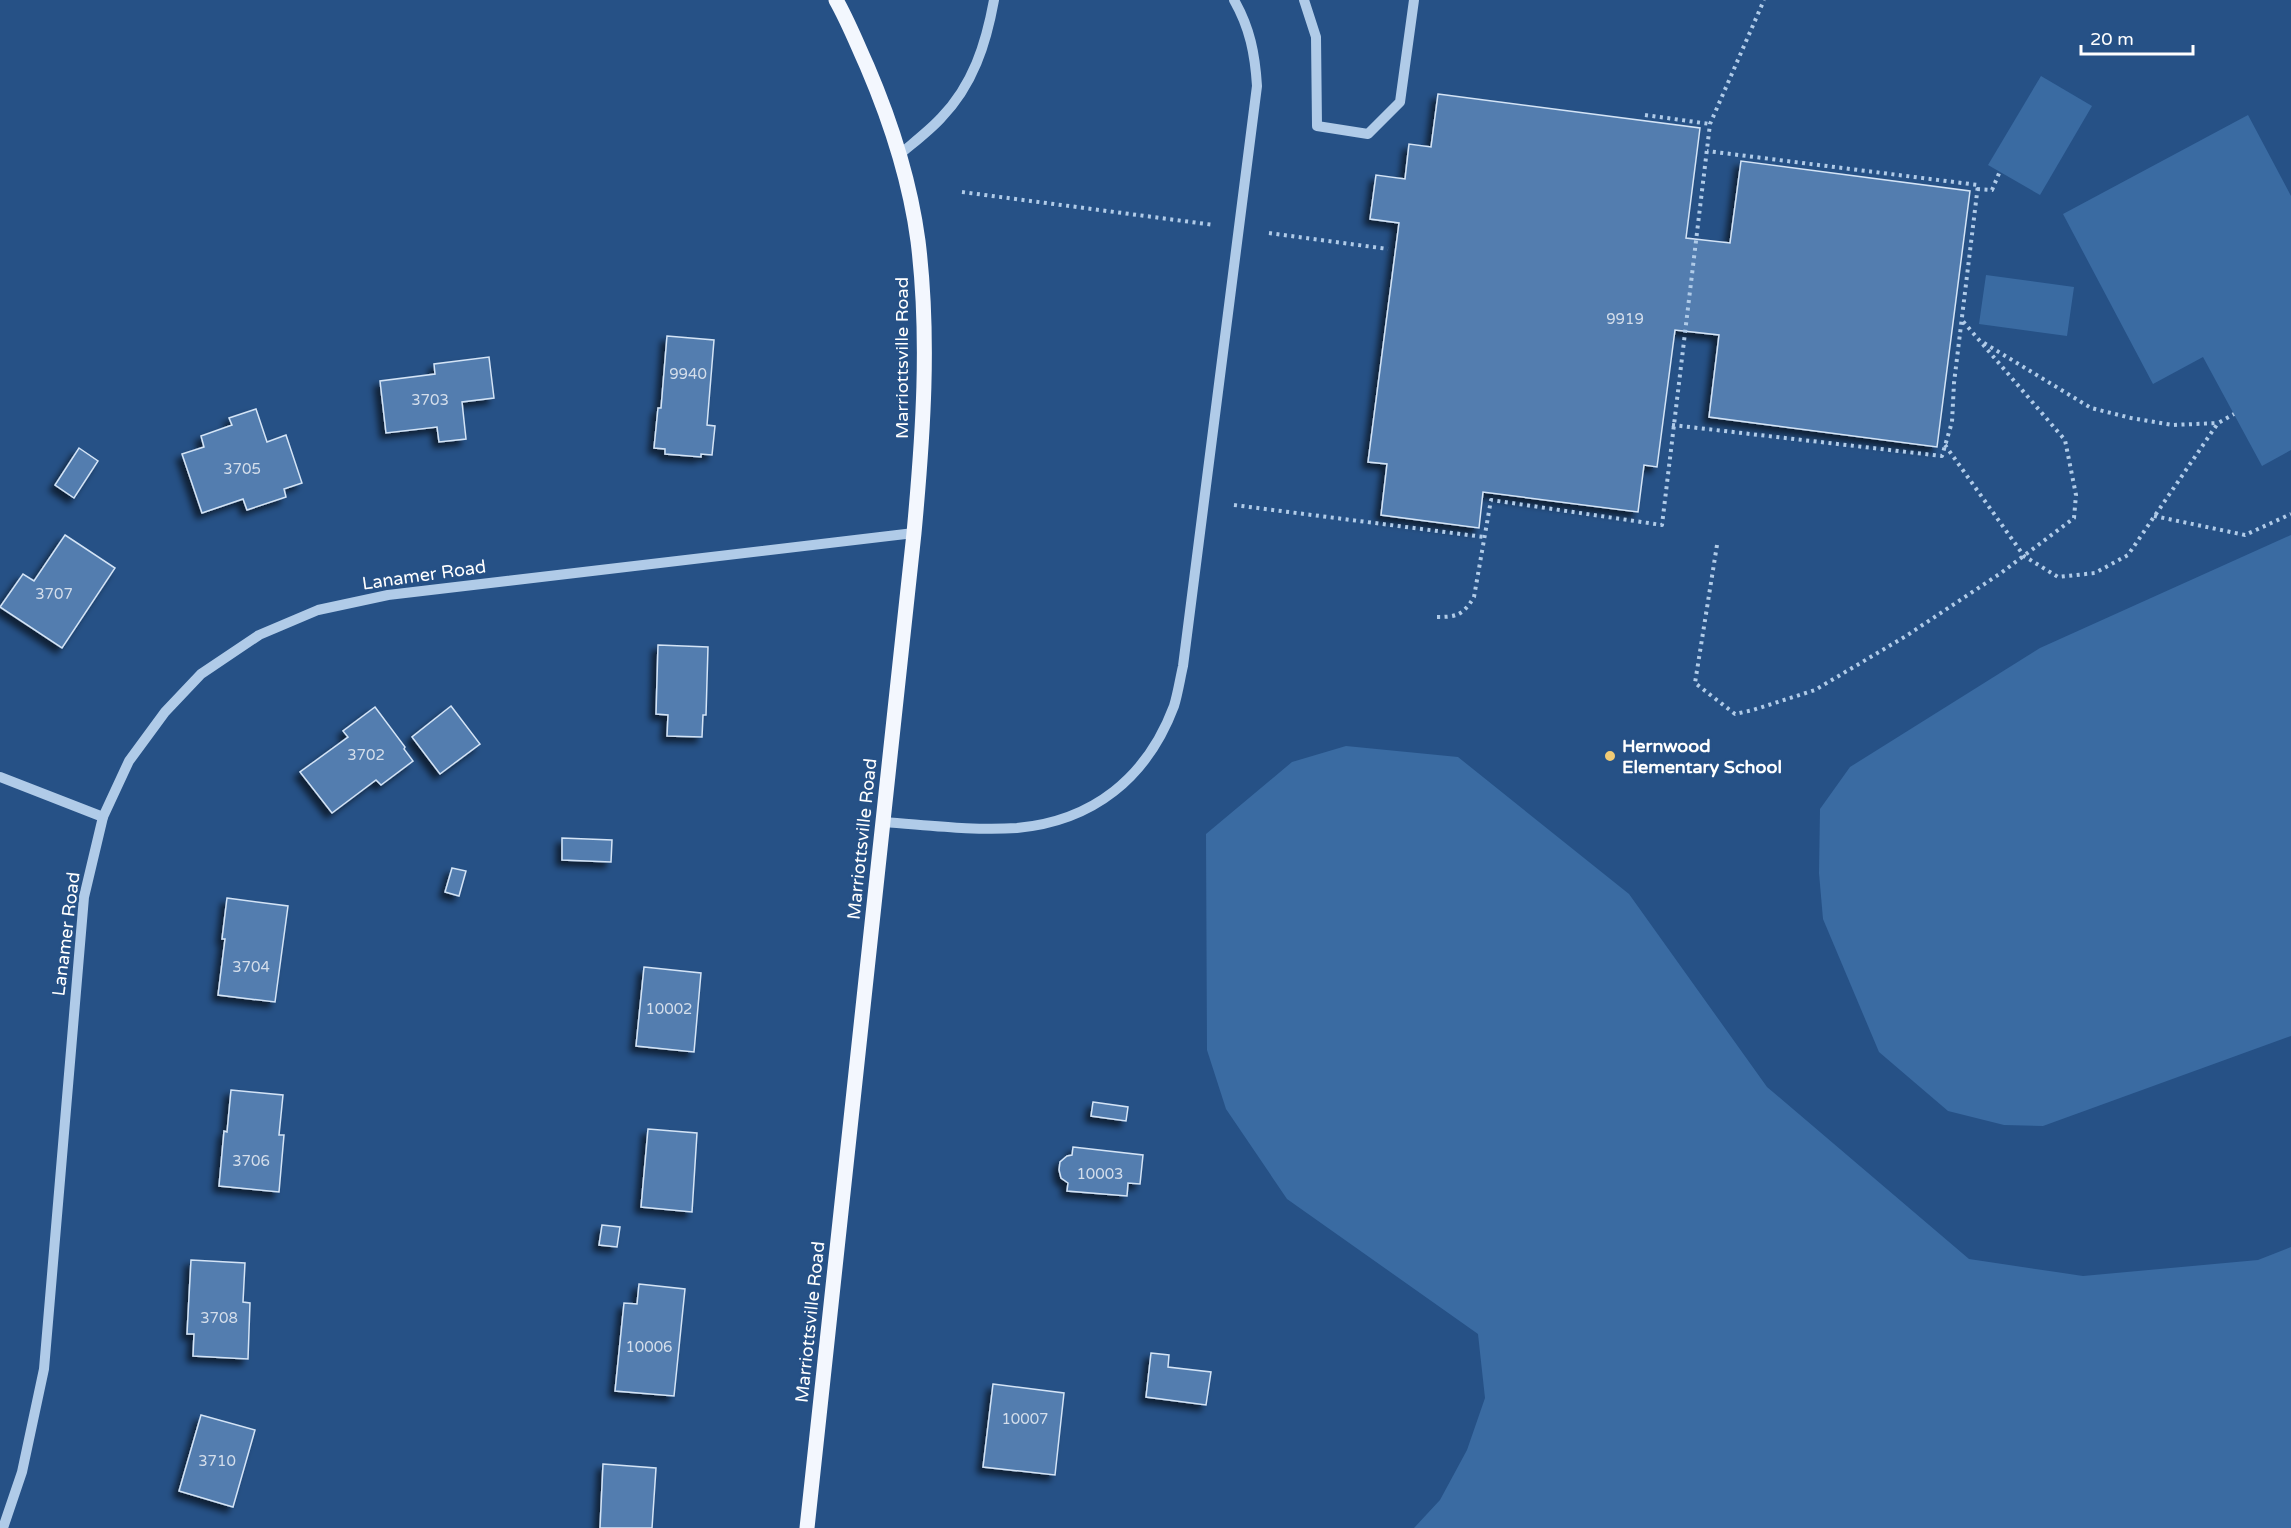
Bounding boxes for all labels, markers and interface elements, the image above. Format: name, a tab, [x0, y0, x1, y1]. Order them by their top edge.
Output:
scale bar	[2081, 18, 2194, 56]
text: 20 m	[2090, 28, 2134, 50]
street label: Marriottsville Road	[891, 277, 913, 439]
house number: 9919	[1606, 310, 1644, 328]
house number: 9940	[669, 365, 707, 383]
house number: 3703	[411, 391, 449, 409]
house number: 3705	[223, 460, 261, 478]
street label: Lanamer Road	[361, 555, 487, 595]
house number: 3707	[35, 585, 73, 603]
place label: Hernwood Elementary School	[1622, 735, 1782, 778]
house number: 3702	[347, 746, 385, 764]
marker: Hernwood Elementary School	[1603, 749, 1617, 763]
street label: Marriottsville Road	[843, 757, 881, 921]
street label: Lanamer Road	[47, 871, 85, 997]
house number: 3704	[232, 958, 270, 976]
house number: 10002	[645, 1000, 693, 1018]
house number: 3706	[232, 1152, 270, 1170]
house number: 10003	[1076, 1165, 1124, 1183]
street label: Marriottsville Road	[791, 1240, 829, 1404]
house number: 3708	[200, 1309, 238, 1327]
house number: 10006	[625, 1338, 673, 1356]
house number: 10007	[1001, 1410, 1049, 1428]
house number: 3710	[198, 1452, 236, 1470]

